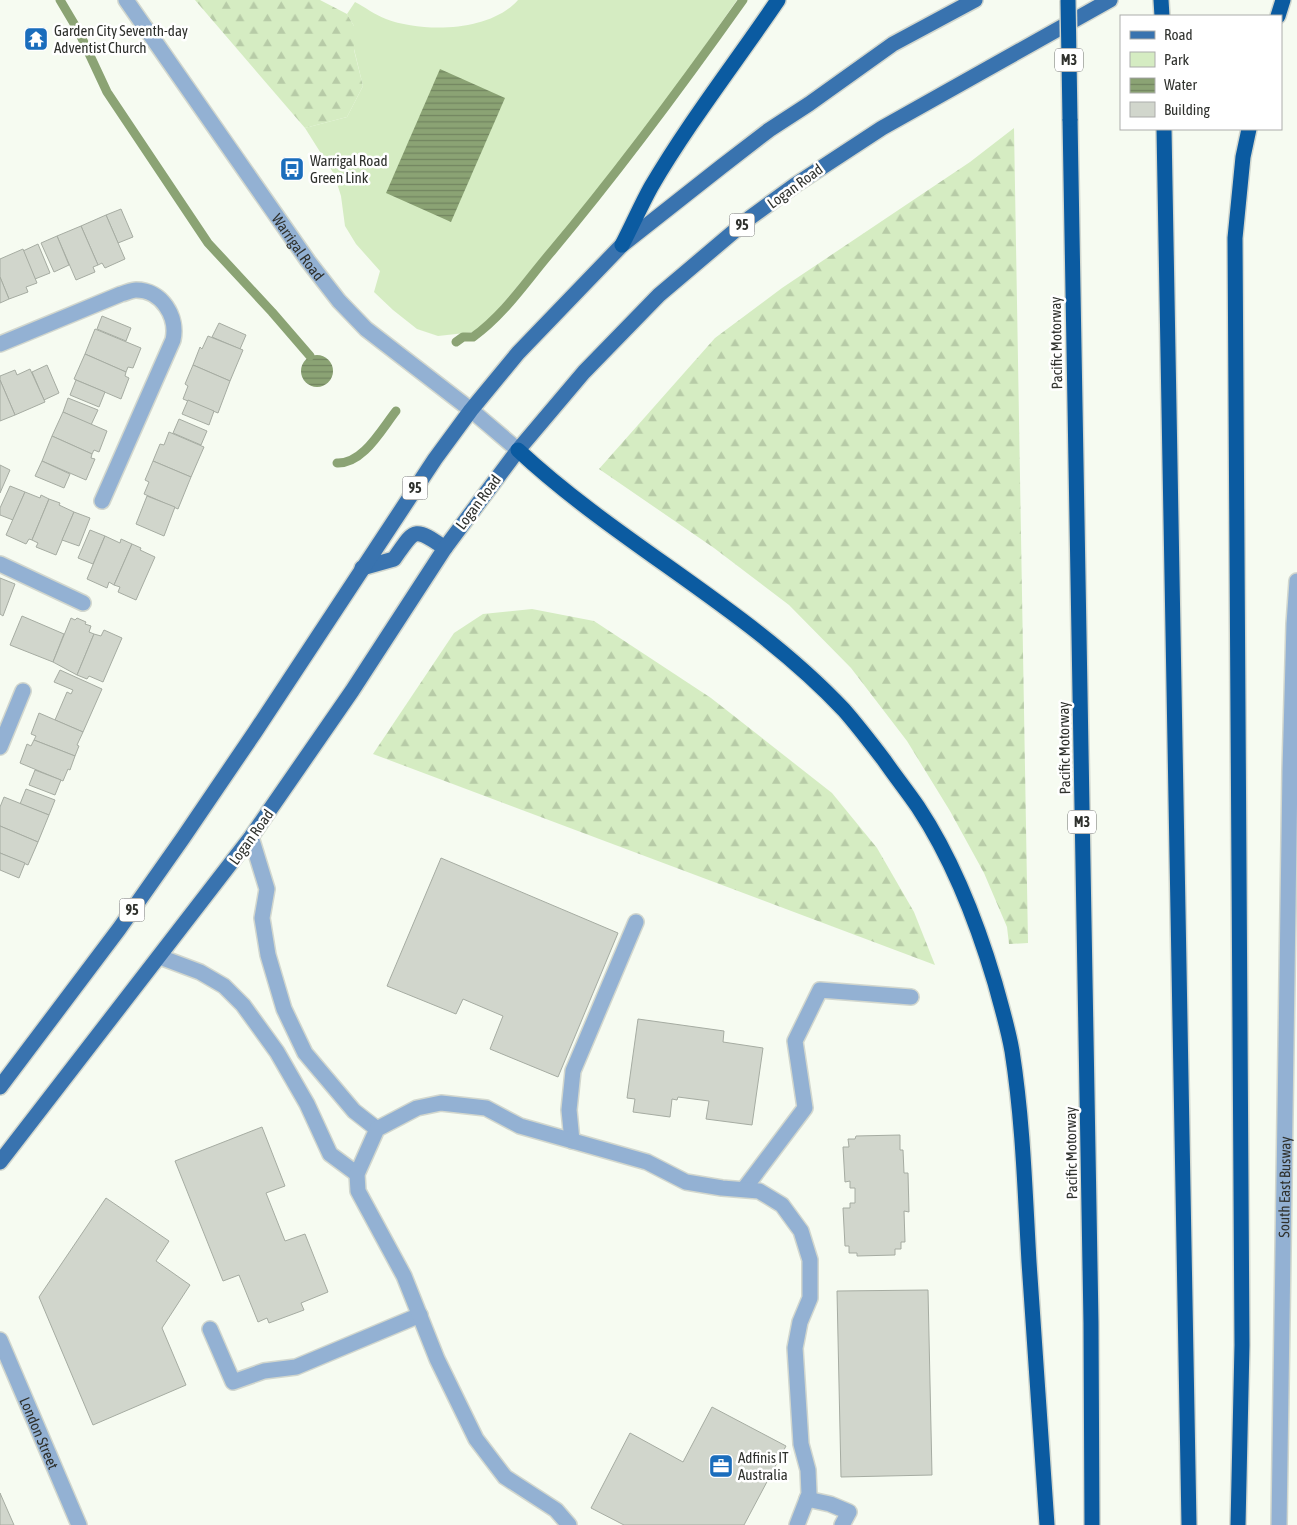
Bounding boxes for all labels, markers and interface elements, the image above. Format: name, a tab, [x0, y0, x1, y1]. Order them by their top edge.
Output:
legend	[1120, 15, 1282, 130]
place label: Garden City Seventh-day Adventist Church	[54, 22, 188, 56]
temple icon: Garden City Seventh-day Adventist Church	[23, 26, 49, 52]
text: Road	[1164, 26, 1193, 43]
road number: M3	[1055, 48, 1083, 72]
text: Park	[1164, 51, 1189, 68]
text: Water	[1164, 76, 1197, 93]
text: Building	[1164, 101, 1210, 118]
place label: Warrigal Road Green Link	[310, 152, 388, 186]
bus stop icon: Warrigal Road Green Link	[279, 156, 305, 182]
street label: Logan Road	[764, 160, 826, 212]
street label: Warrigal Road	[269, 210, 328, 283]
road number: 95	[730, 214, 754, 236]
street label: Pacific Motorway	[1047, 296, 1065, 390]
street label: Logan Road	[452, 471, 504, 533]
road number: 95	[402, 476, 428, 499]
street label: Pacific Motorway	[1055, 701, 1073, 795]
street label: Logan Road	[225, 806, 277, 868]
road number: M3	[1068, 810, 1096, 834]
road number: 95	[120, 898, 144, 922]
street label: Pacific Motorway	[1062, 1106, 1080, 1200]
street label: South East Busway	[1275, 1136, 1293, 1238]
street label: London Street	[17, 1394, 63, 1471]
place label: Adfinis IT Australia	[738, 1449, 789, 1483]
office icon: Adfinis IT Australia	[708, 1453, 734, 1479]

